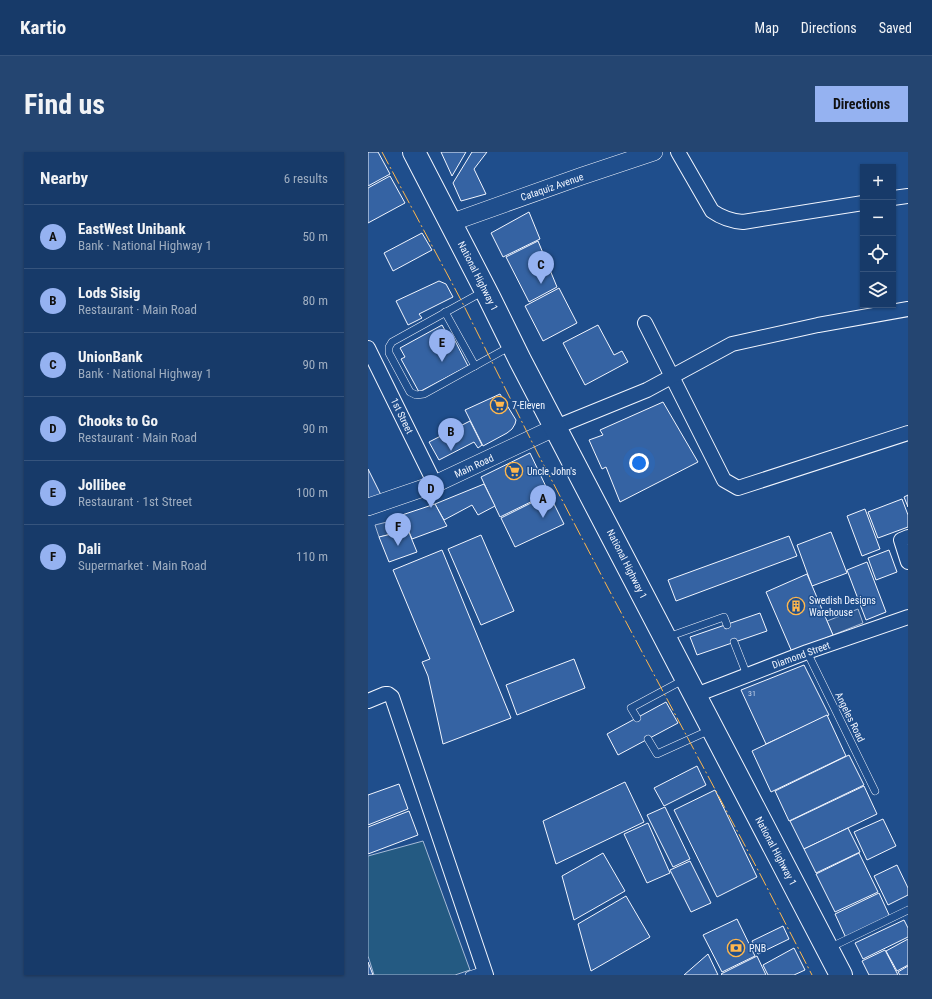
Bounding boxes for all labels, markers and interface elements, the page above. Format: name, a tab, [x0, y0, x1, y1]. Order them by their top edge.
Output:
text: Kartio	[20, 16, 66, 39]
text: Map	[755, 20, 779, 36]
text: Directions	[801, 20, 857, 36]
text: Saved	[879, 20, 912, 36]
button: Directions	[815, 86, 908, 122]
text: Find us	[24, 88, 105, 121]
map controls	[860, 164, 896, 308]
button: +	[860, 164, 896, 200]
text: Nearby	[40, 168, 88, 188]
text: 6 results	[284, 171, 328, 186]
street label: Cataquiz Avenue	[519, 171, 585, 203]
button: −	[860, 200, 896, 236]
text: EastWest Unibank	[78, 220, 186, 238]
text: A	[49, 229, 57, 244]
text: 50 m	[302, 229, 328, 244]
button: locate	[860, 236, 896, 272]
text: Bank · National Highway 1	[78, 238, 212, 253]
street label: National Highway 1	[456, 239, 500, 313]
pin: C	[528, 251, 554, 284]
button: layers	[860, 272, 896, 308]
text: Lods Sisig	[78, 284, 140, 302]
text: B	[49, 293, 57, 308]
text: 80 m	[302, 293, 328, 308]
text: Restaurant · Main Road	[78, 302, 197, 317]
pin: E	[429, 329, 455, 362]
text: UnionBank	[78, 348, 143, 366]
text: C	[49, 357, 57, 372]
text: 90 m	[302, 357, 328, 372]
text: Bank · National Highway 1	[78, 366, 212, 381]
supermarket icon: 7-Eleven	[489, 395, 509, 415]
street label: 1st Street	[389, 396, 415, 436]
place label: 7-Eleven	[512, 400, 545, 411]
text: Chooks to Go	[78, 412, 158, 430]
pin: B	[438, 418, 464, 451]
text: D	[49, 421, 57, 436]
text: 90 m	[302, 421, 328, 436]
text: Restaurant · Main Road	[78, 430, 197, 445]
street label: Main Road	[453, 452, 495, 480]
your location	[629, 453, 649, 473]
supermarket icon: Uncle John's	[504, 461, 524, 481]
place label: Uncle John's	[527, 466, 577, 477]
pin: D	[418, 475, 444, 508]
text: Jollibee	[78, 476, 126, 494]
text: E	[50, 485, 56, 500]
text: 100 m	[296, 485, 328, 500]
pin: A	[530, 485, 556, 518]
text: Restaurant · 1st Street	[78, 494, 192, 509]
pin: F	[385, 513, 411, 546]
street label: National Highway 1	[605, 527, 649, 601]
text: Dali	[78, 540, 101, 558]
text: F	[50, 549, 56, 564]
text: 110 m	[296, 549, 328, 564]
text: Supermarket · Main Road	[78, 558, 207, 573]
place label: Swedish Designs Warehouse	[809, 595, 876, 618]
building icon: Swedish Designs Warehouse	[786, 596, 806, 616]
street label: Diamond Street	[771, 639, 832, 671]
house number: 31	[748, 689, 756, 698]
street label: Angeles Road	[833, 690, 867, 744]
street label: National Highway 1	[753, 815, 799, 887]
bank icon: PNB	[726, 938, 746, 958]
place label: PNB	[749, 943, 766, 954]

